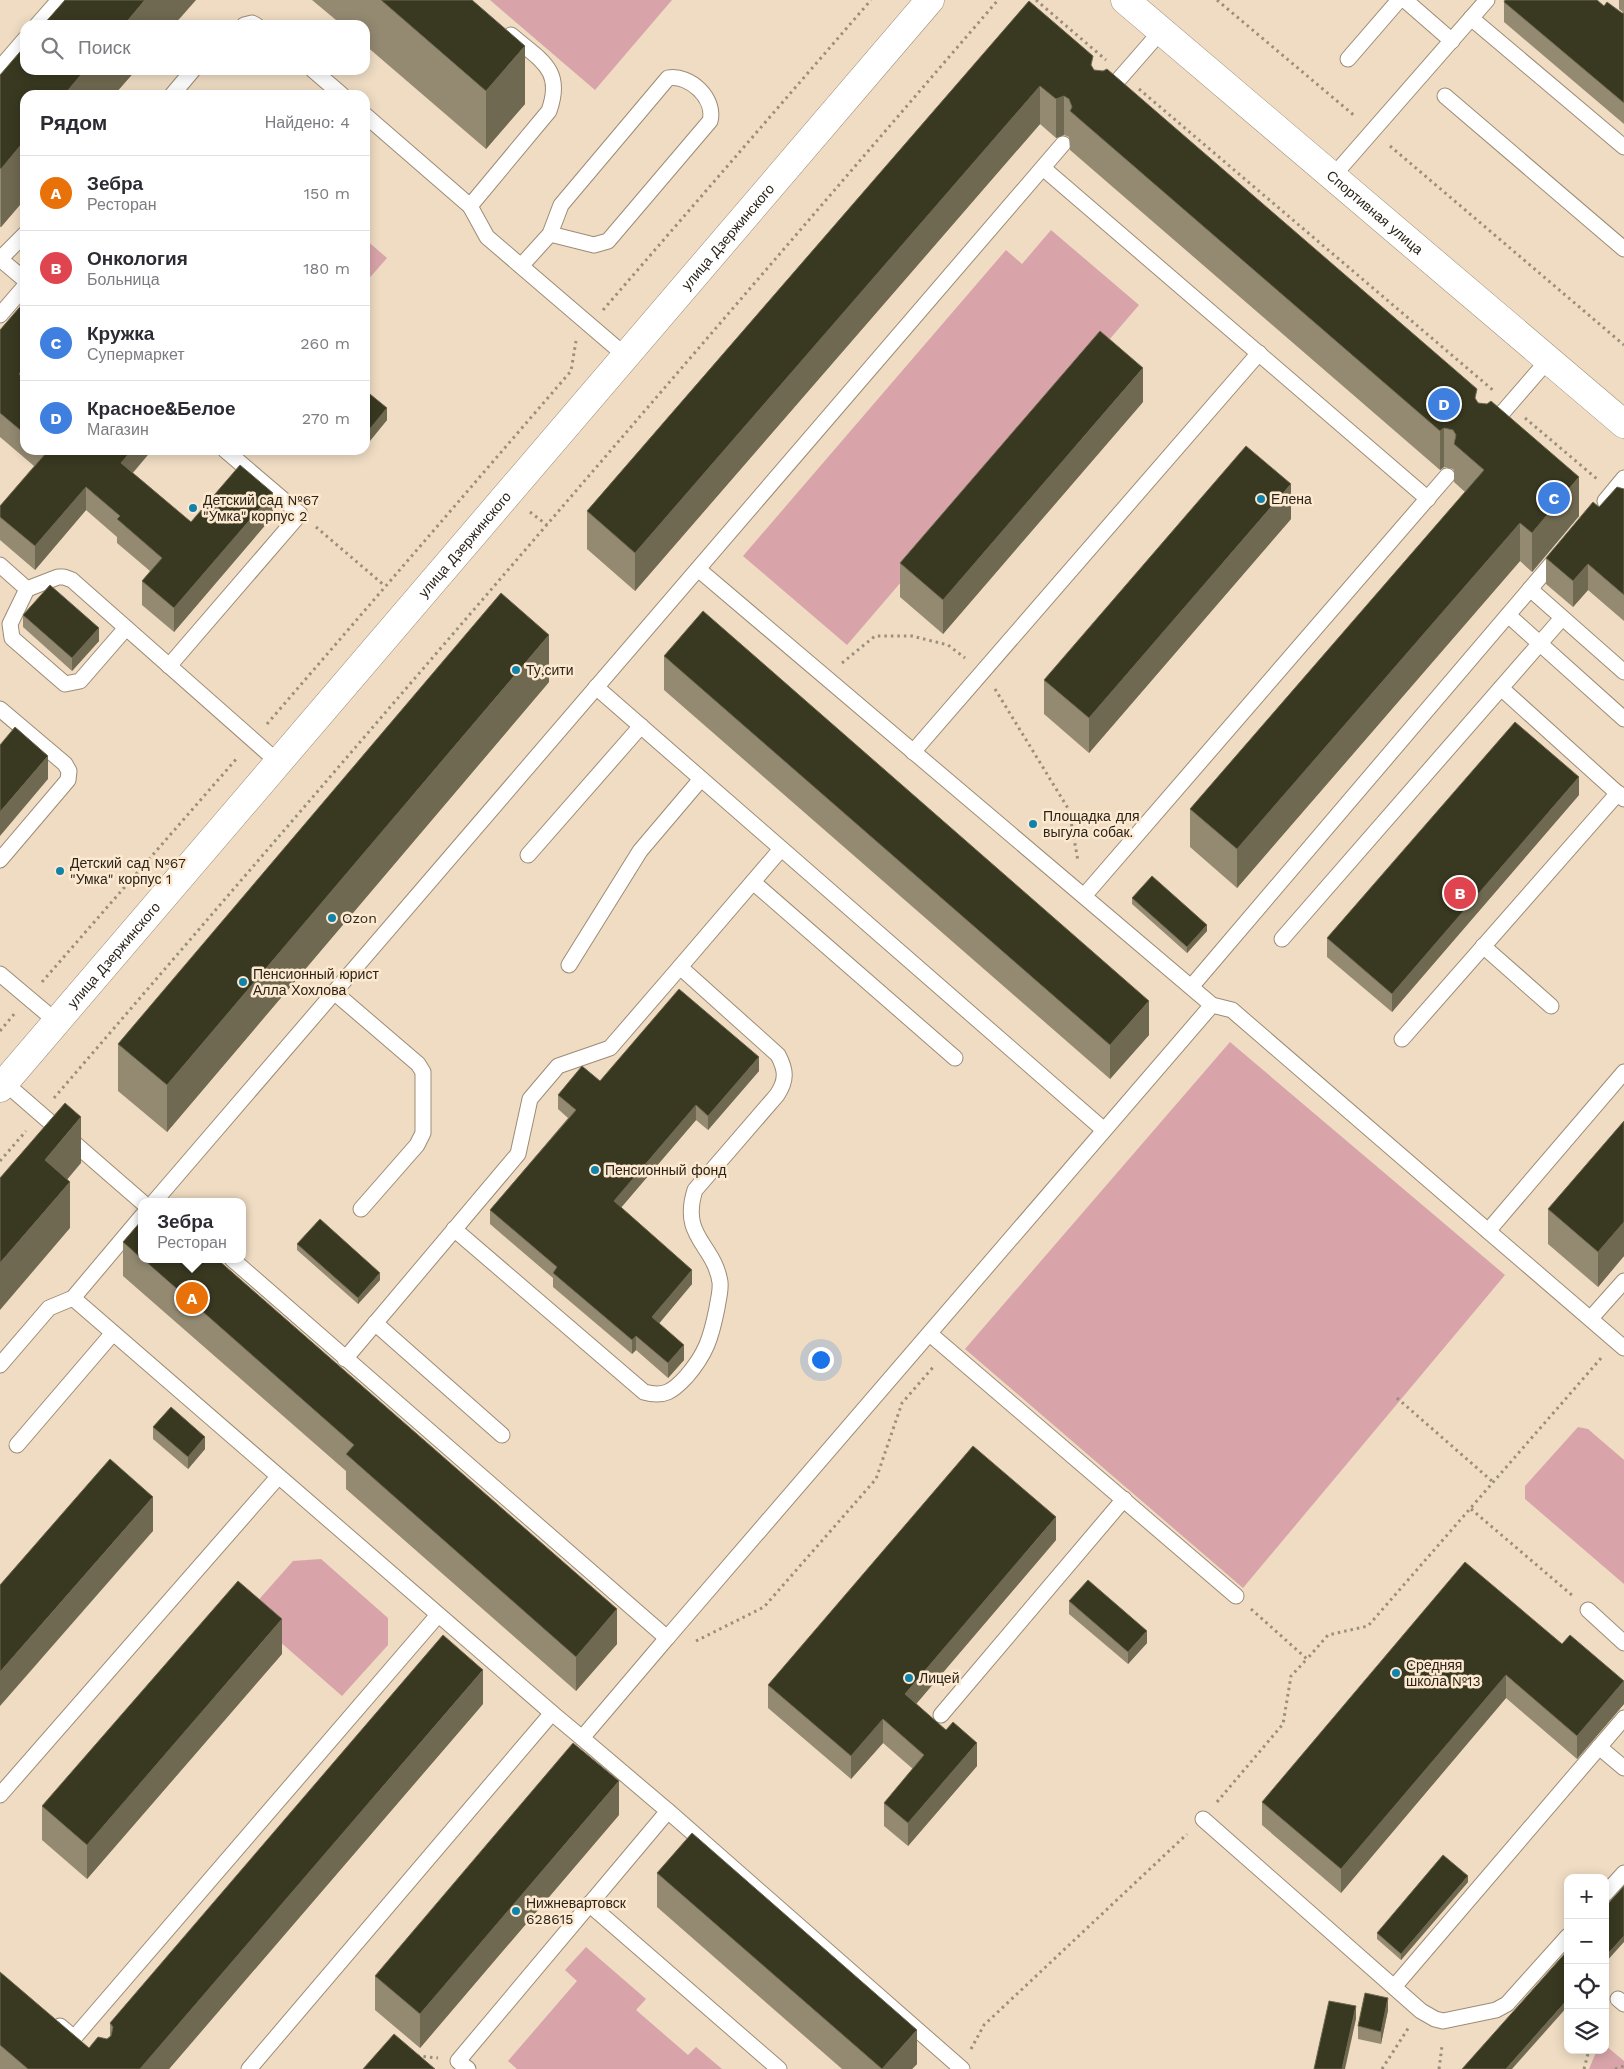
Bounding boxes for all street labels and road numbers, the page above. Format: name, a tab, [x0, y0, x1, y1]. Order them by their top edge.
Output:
street label: Спортивная улица	[1324, 167, 1426, 258]
street label: улица Дзержинского	[678, 180, 777, 293]
street label: улица Дзержинского	[415, 488, 514, 601]
street label: улица Дзержинского	[64, 899, 163, 1011]

